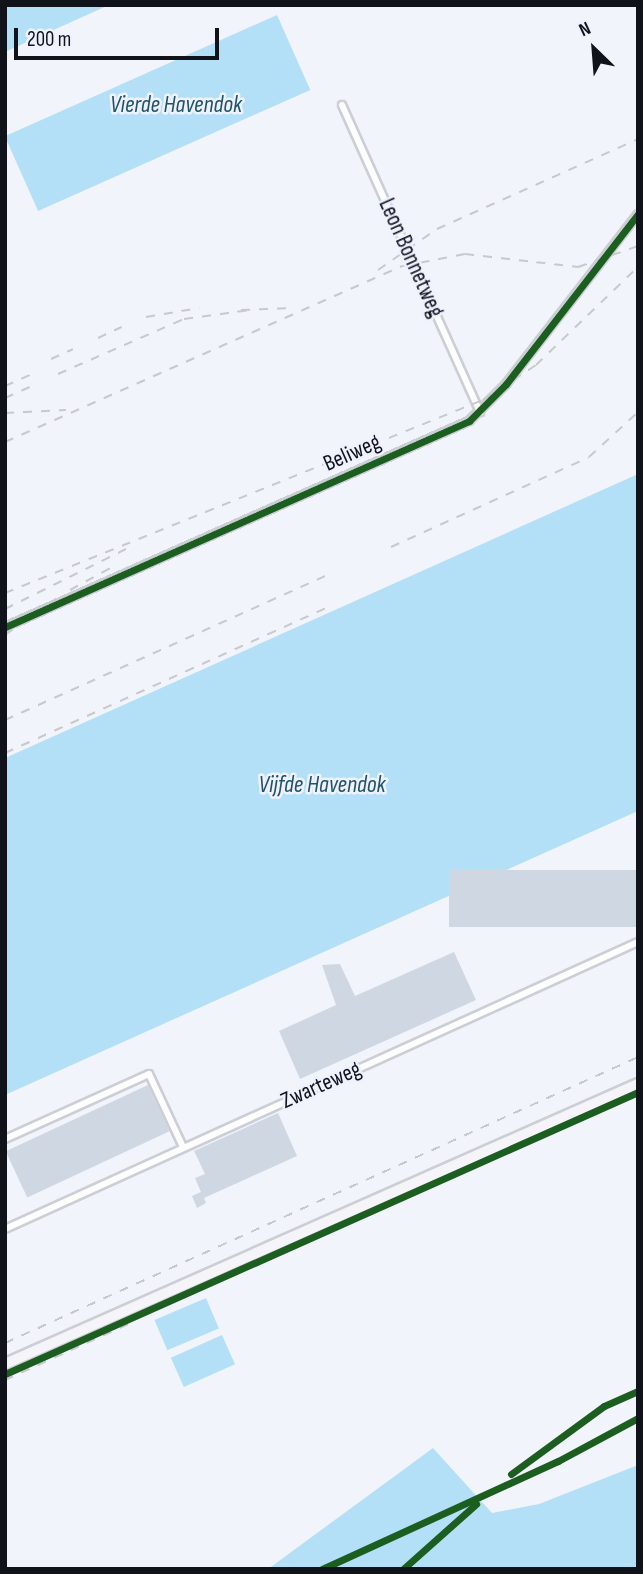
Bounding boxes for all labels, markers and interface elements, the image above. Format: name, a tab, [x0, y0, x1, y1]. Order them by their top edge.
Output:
scale bar	[18, 14, 222, 58]
north arrow	[559, 14, 629, 84]
text: N	[575, 17, 594, 42]
text: 200 m	[27, 27, 71, 52]
water label: Vierde Havendok	[110, 91, 242, 119]
street label: Leon Bonnetweg	[372, 194, 450, 322]
street label: Beliweg	[319, 428, 385, 478]
water label: Vijfde Havendok	[259, 771, 385, 799]
street label: Zwarteweg	[277, 1055, 365, 1115]

